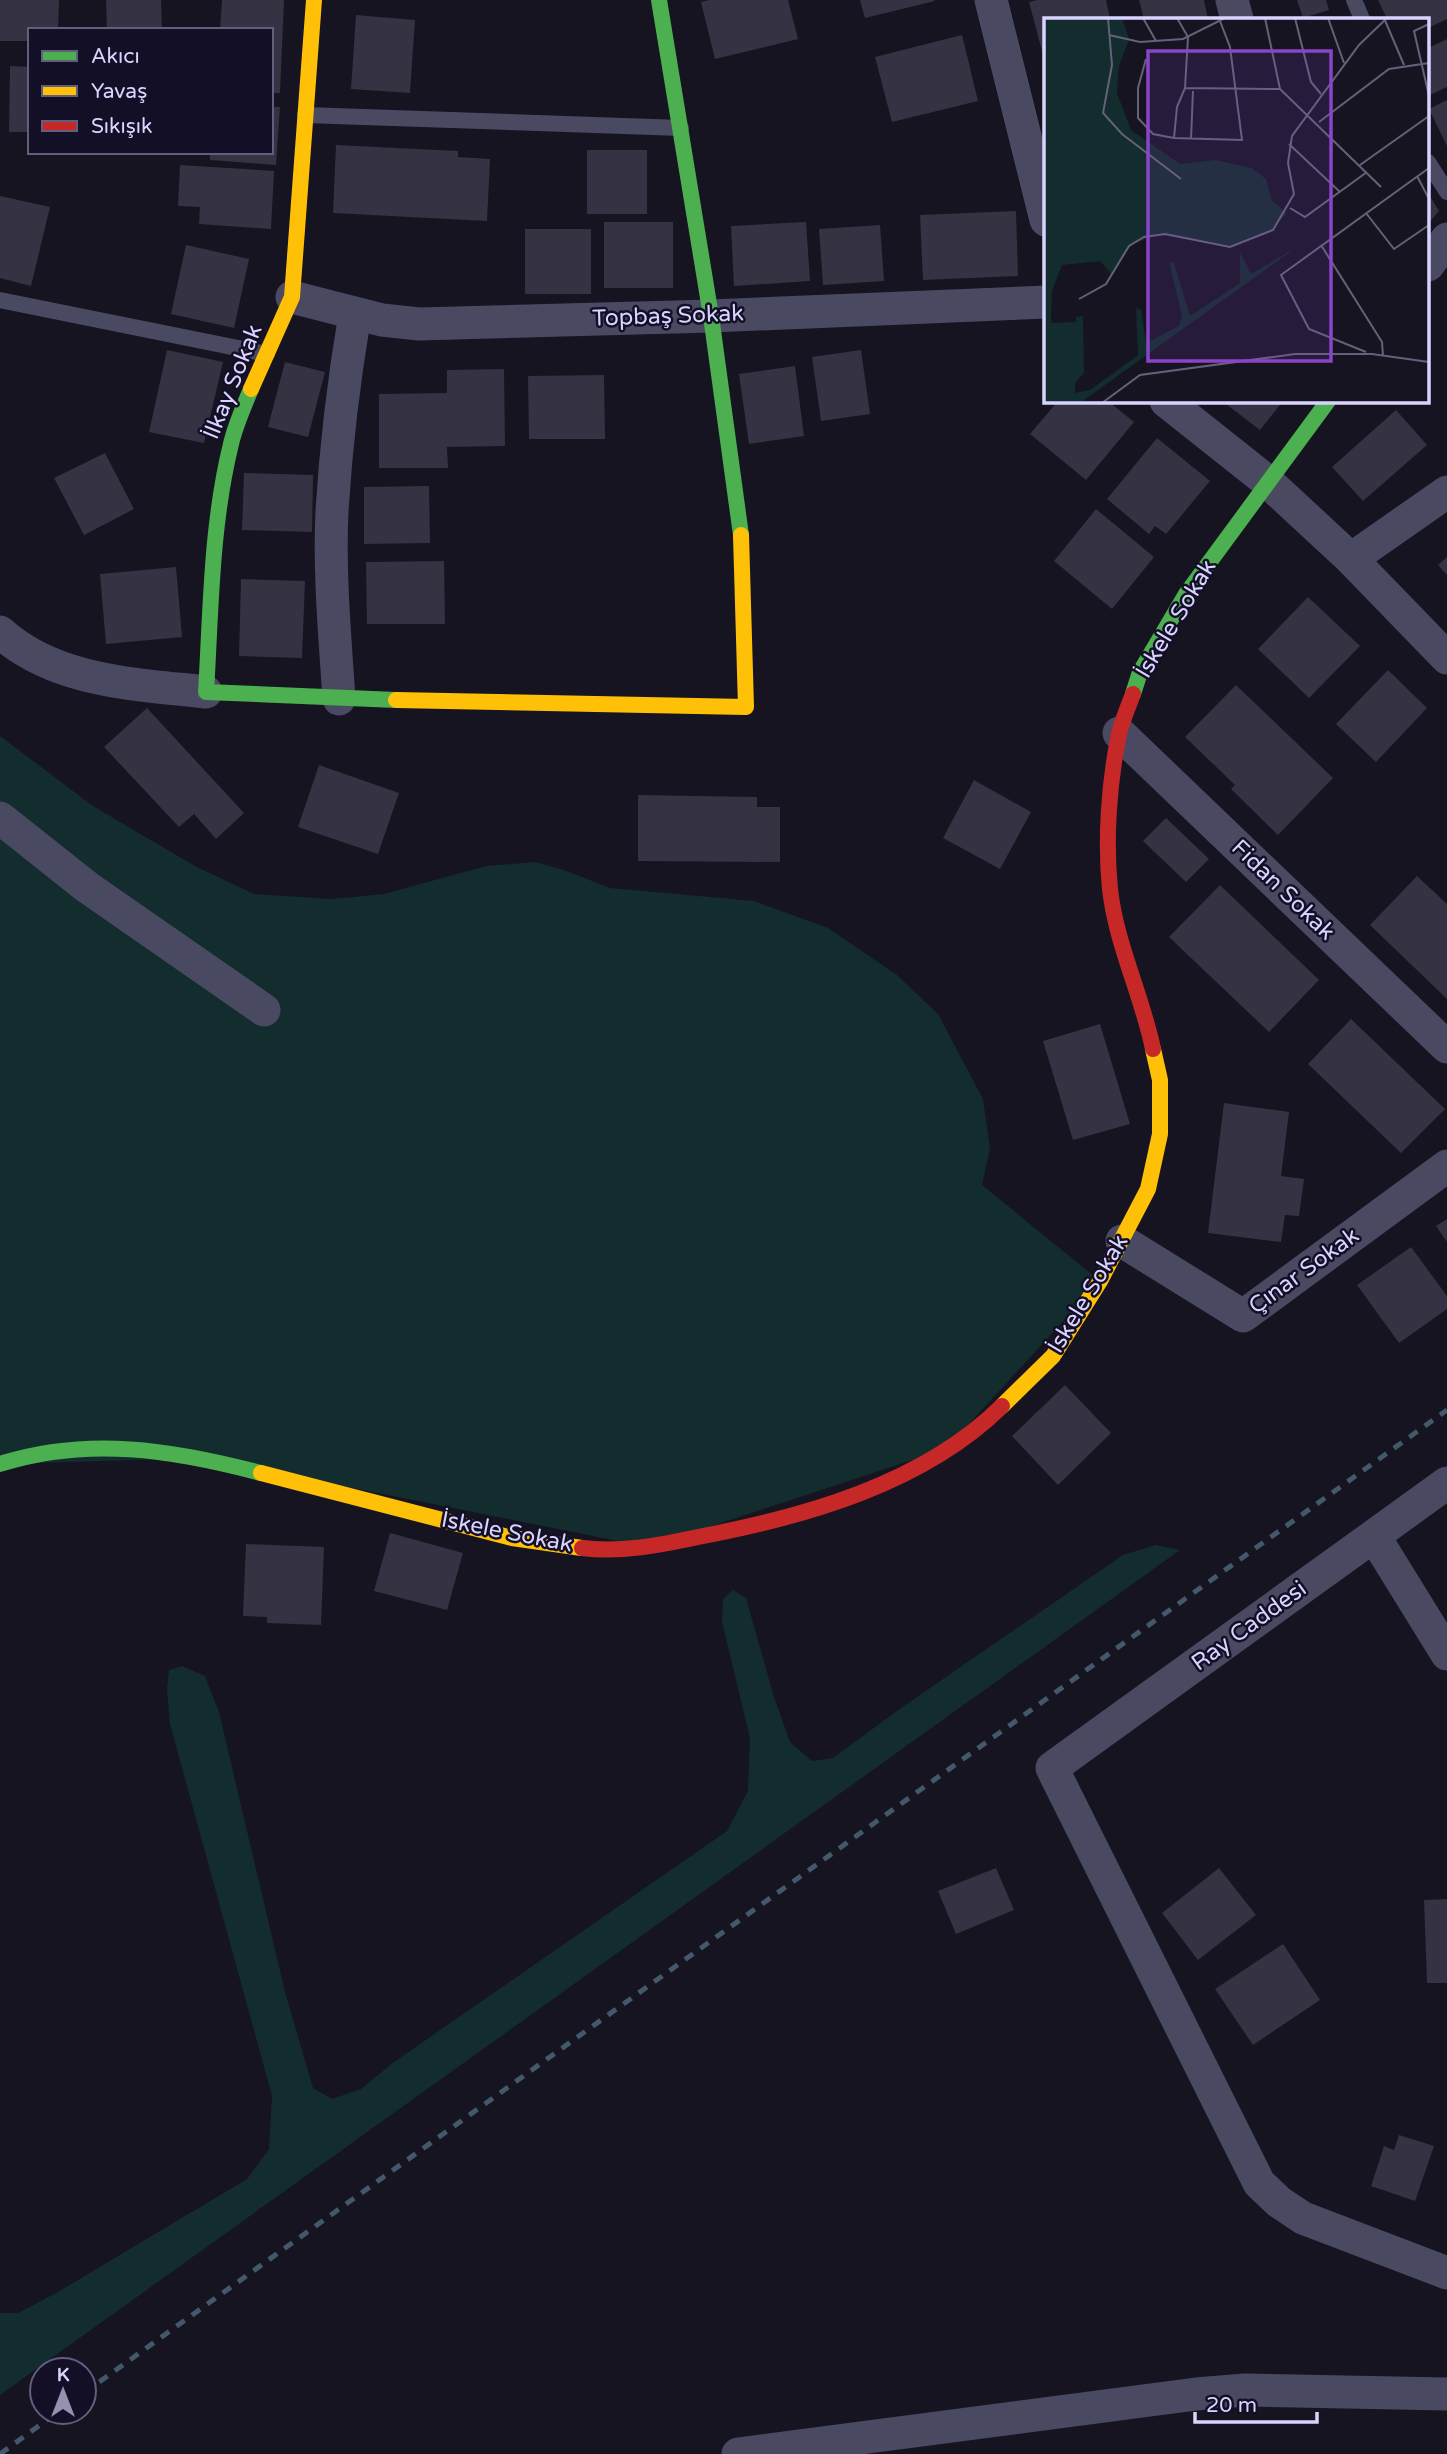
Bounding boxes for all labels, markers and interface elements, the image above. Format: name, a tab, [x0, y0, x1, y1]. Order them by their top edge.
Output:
inset map	[1044, 18, 1430, 402]
legend	[28, 28, 273, 154]
text: Akıcı	[91, 44, 140, 69]
text: Yavaş	[91, 79, 147, 104]
text: Sıkışık	[91, 114, 152, 139]
street label: Topbaş Sokak	[592, 299, 744, 333]
street label: İlkay Sokak	[197, 321, 269, 443]
street label: İskele Sokak	[1130, 555, 1222, 683]
street label: Fidan Sokak	[1226, 834, 1340, 946]
street label: Çınar Sokak	[1244, 1222, 1364, 1320]
street label: İskele Sokak	[1042, 1230, 1134, 1358]
street label: İskele Sokak	[439, 1506, 575, 1558]
street label: Ray Caddesi	[1186, 1575, 1312, 1677]
north arrow	[28, 2356, 98, 2426]
text: K	[57, 2364, 70, 2386]
scale bar	[1195, 2380, 1318, 2424]
text: 20 m	[1206, 2393, 1257, 2418]

